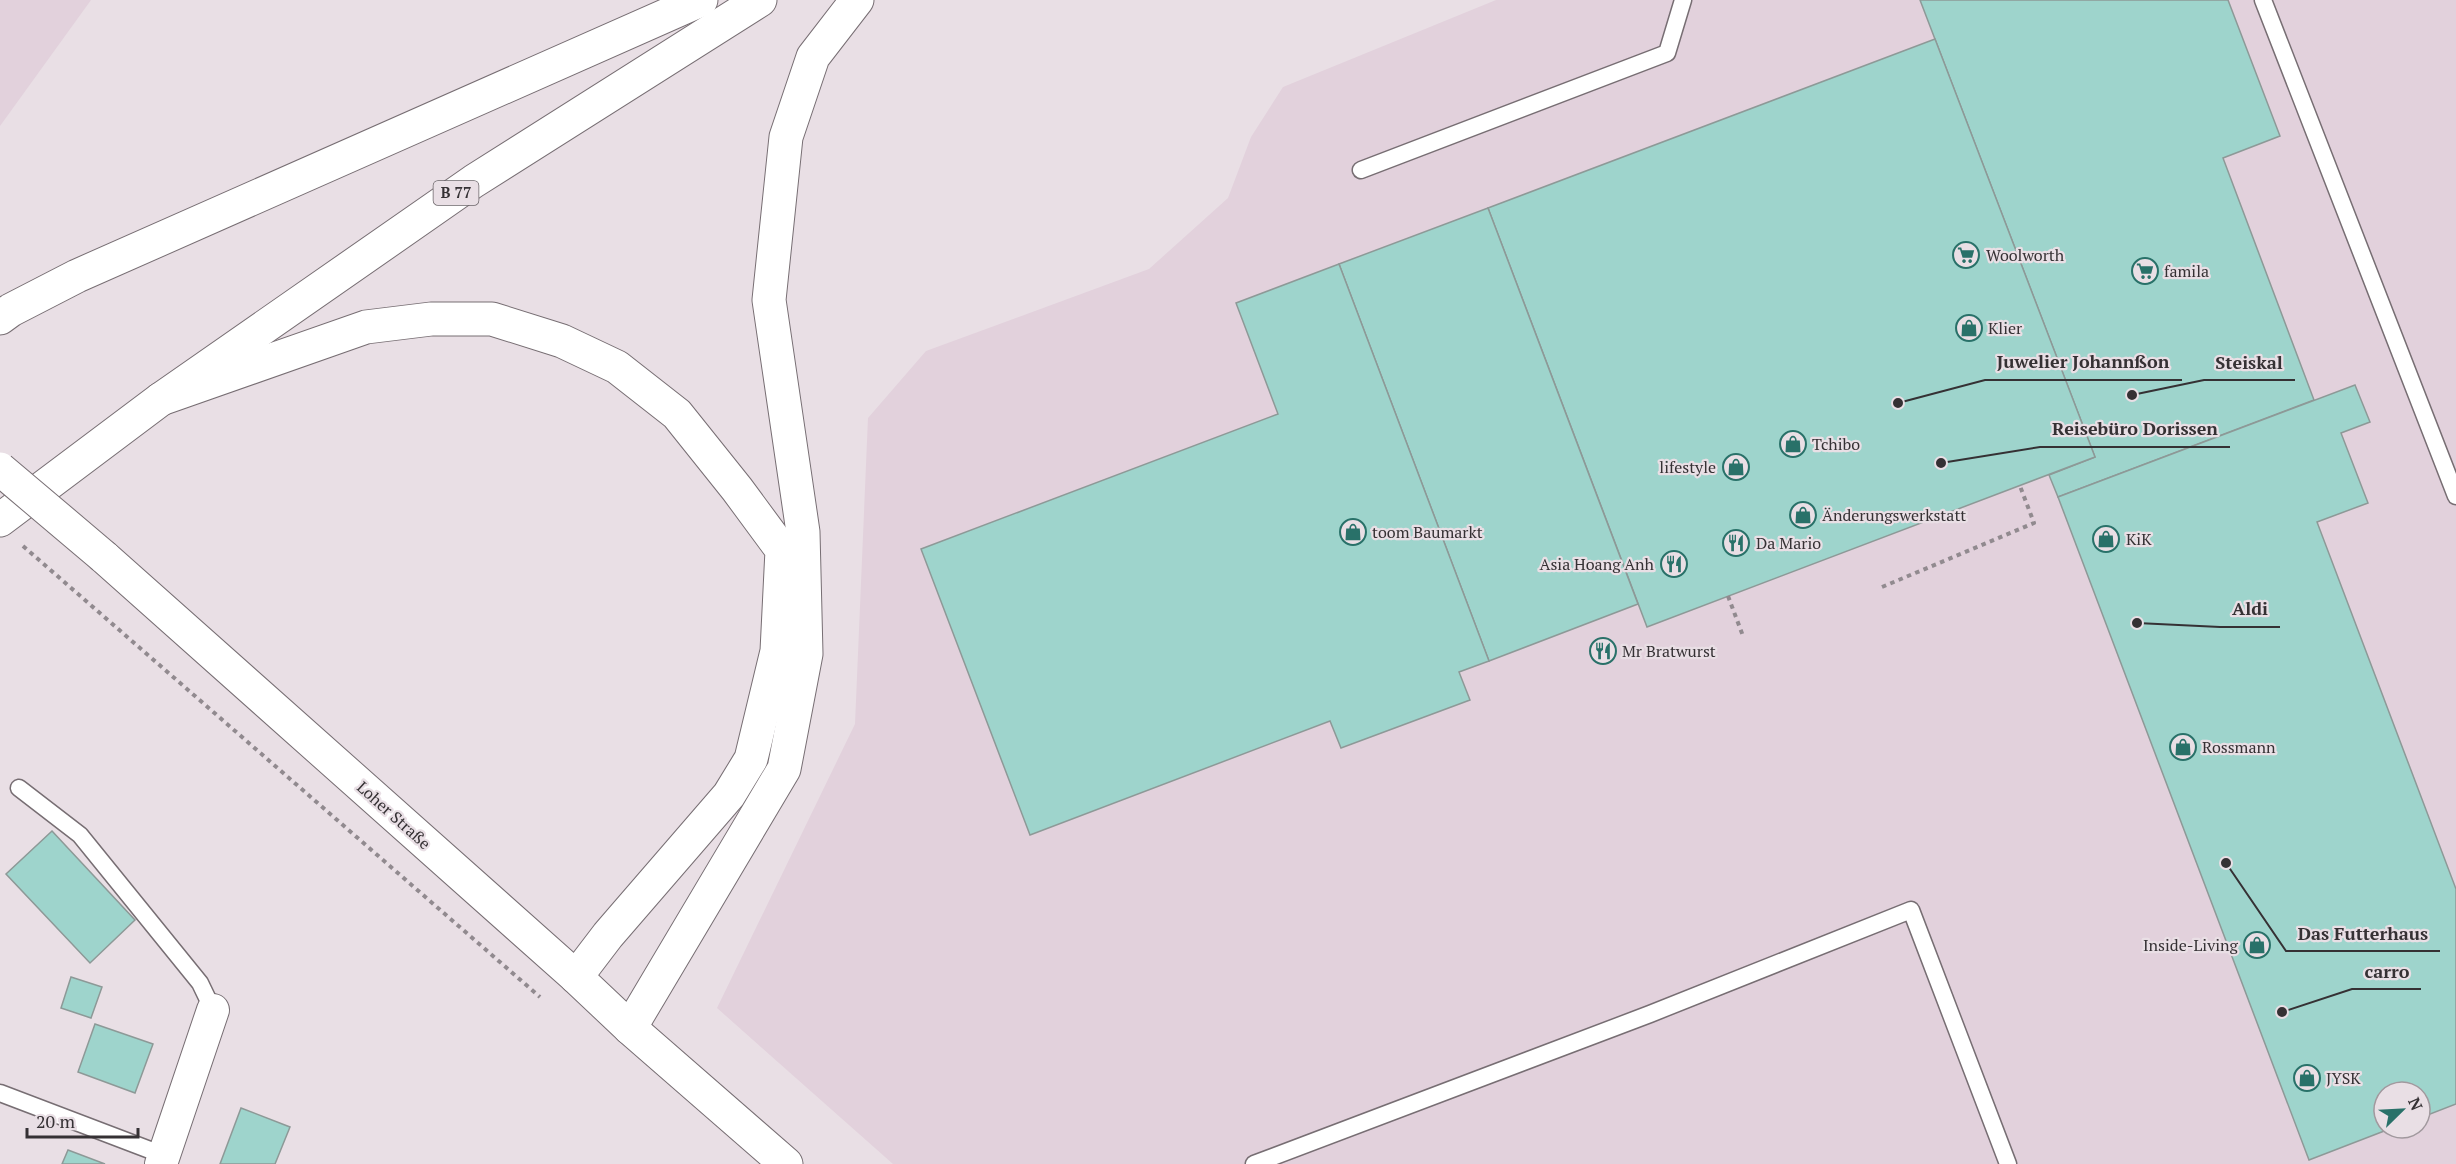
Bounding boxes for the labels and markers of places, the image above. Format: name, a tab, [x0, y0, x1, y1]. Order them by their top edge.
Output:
supermarket icon: Woolworth	[1951, 240, 1981, 270]
place label: Woolworth	[1986, 244, 2065, 266]
supermarket icon: famila	[2130, 256, 2160, 286]
place label: famila	[2164, 260, 2209, 282]
shop icon: Klier	[1954, 313, 1984, 343]
place label: Klier	[1988, 317, 2023, 339]
callout: Juwelier Johannßon	[1985, 344, 2182, 380]
callout: Steiskal	[2204, 344, 2295, 380]
callout: Reisebüro Dorissen	[2040, 411, 2230, 447]
shop icon: Tchibo	[1778, 429, 1808, 459]
place label: Tchibo	[1812, 433, 1860, 455]
shop icon: lifestyle	[1721, 452, 1751, 482]
place label: lifestyle	[1659, 456, 1716, 478]
shop icon: Änderungswerkstatt	[1788, 500, 1818, 530]
place label: Änderungswerkstatt	[1822, 504, 1966, 526]
shop icon: toom Baumarkt	[1338, 517, 1368, 547]
place label: toom Baumarkt	[1372, 521, 1483, 543]
shop icon: KiK	[2091, 524, 2121, 554]
restaurant icon: Da Mario	[1721, 528, 1751, 558]
place label: KiK	[2126, 528, 2152, 550]
place label: Da Mario	[1756, 532, 1821, 554]
restaurant icon: Asia Hoang Anh	[1659, 549, 1689, 579]
place label: Asia Hoang Anh	[1539, 553, 1655, 575]
callout: Aldi	[2220, 591, 2280, 627]
restaurant icon: Mr Bratwurst	[1588, 636, 1618, 666]
place label: Mr Bratwurst	[1622, 640, 1716, 662]
shop icon: Rossmann	[2168, 732, 2198, 762]
place label: Rossmann	[2202, 736, 2276, 758]
callout: Das Futterhaus	[2286, 915, 2440, 951]
shop icon: Inside-Living	[2242, 930, 2272, 960]
place label: Inside-Living	[2143, 934, 2239, 956]
callout: carro	[2352, 953, 2421, 989]
shop icon: JYSK	[2292, 1063, 2322, 1093]
place label: JYSK	[2326, 1067, 2361, 1089]

